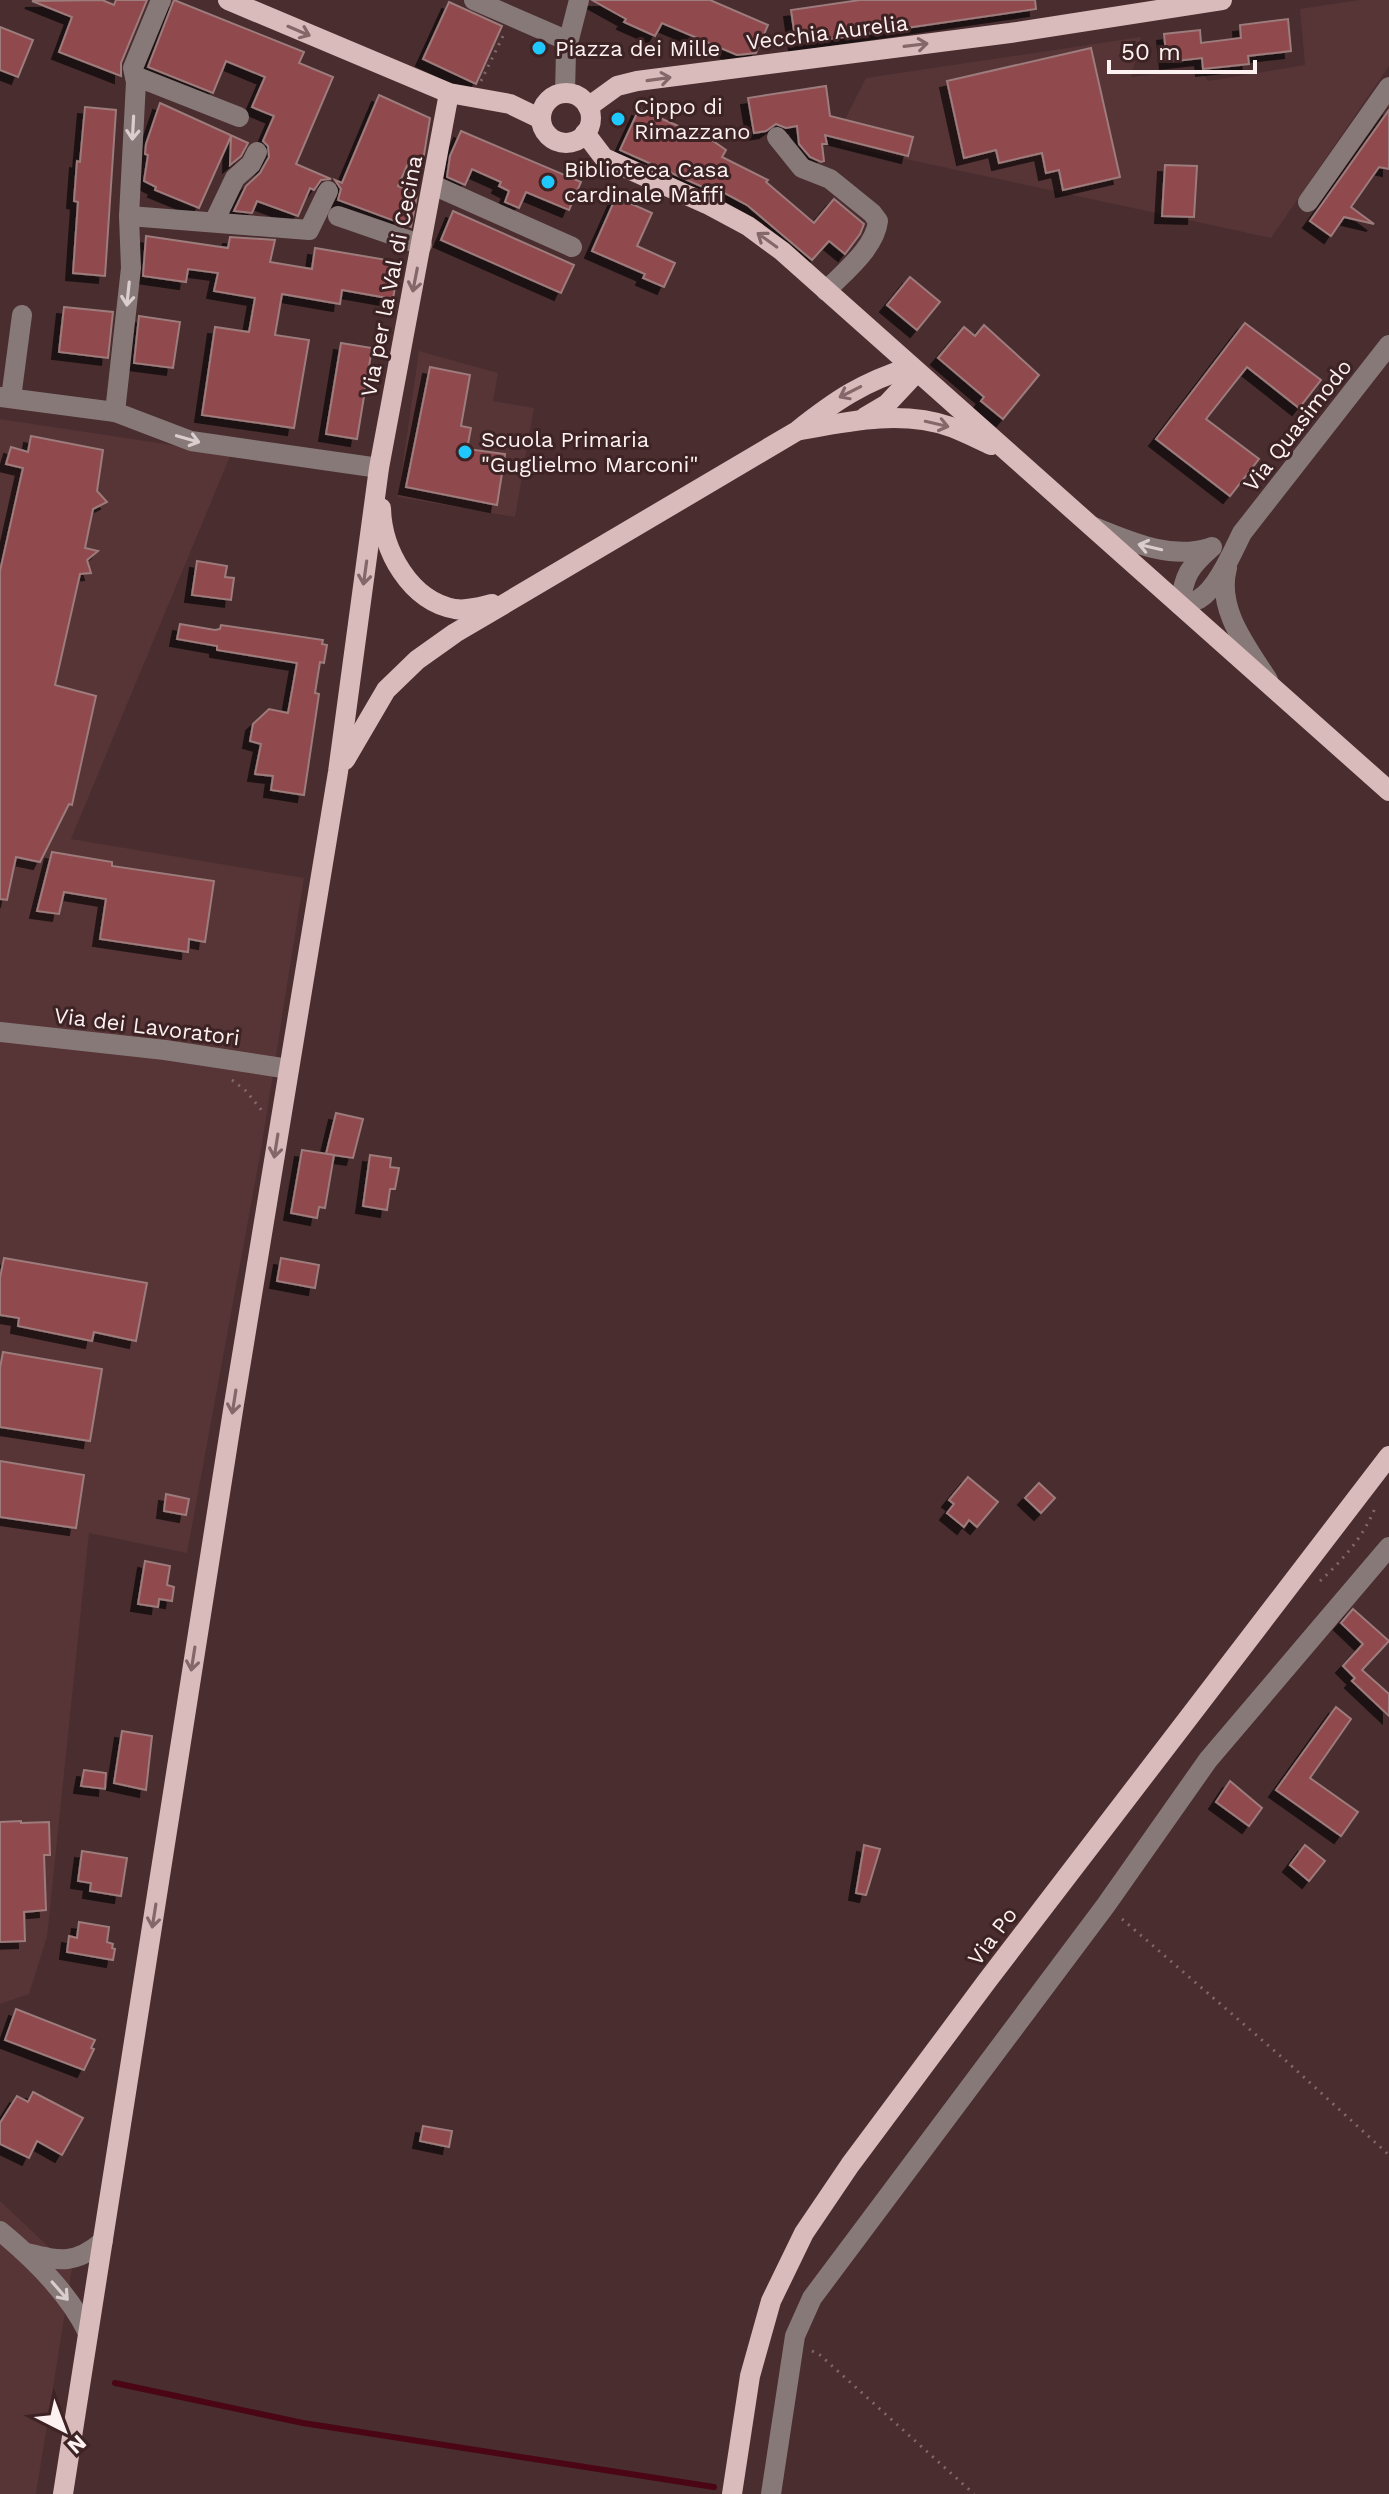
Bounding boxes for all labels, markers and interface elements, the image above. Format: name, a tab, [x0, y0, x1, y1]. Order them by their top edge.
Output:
street label: Vecchia Aurelia	[745, 10, 909, 55]
one-way arrow	[286, 24, 311, 39]
scale bar	[1109, 24, 1255, 74]
place label: Piazza dei Mille	[555, 36, 720, 61]
one-way arrow	[903, 37, 929, 52]
text: 50 m	[1121, 38, 1181, 66]
marker: Piazza dei Mille	[530, 39, 548, 57]
one-way arrow	[645, 71, 672, 86]
place label: Cippo di Rimazzano	[634, 94, 751, 144]
marker: Cippo di Rimazzano	[609, 110, 627, 128]
one-way arrow	[126, 114, 141, 141]
street label: Via per la Val di Cecina	[356, 153, 427, 399]
place label: Biblioteca Casa cardinale Maffi	[564, 157, 729, 207]
marker: Biblioteca Casa cardinale Maffi	[539, 173, 557, 191]
one-way arrow	[757, 232, 779, 248]
one-way arrow	[407, 267, 422, 292]
one-way arrow	[121, 280, 136, 307]
street label: Via Quasimodo	[1238, 354, 1357, 496]
one-way arrow	[839, 385, 863, 401]
one-way arrow	[924, 417, 949, 432]
place label: Scuola Primaria "Guglielmo Marconi"	[481, 427, 698, 477]
one-way arrow	[175, 432, 201, 447]
marker: Scuola Primaria "Guglielmo Marconi"	[456, 443, 474, 461]
one-way arrow	[1137, 539, 1163, 554]
one-way arrow	[358, 560, 373, 586]
street label: Via dei Lavoratori	[53, 1003, 241, 1050]
one-way arrow	[268, 1132, 283, 1158]
one-way arrow	[226, 1389, 241, 1414]
one-way arrow	[185, 1646, 200, 1671]
street label: Via Po	[963, 1902, 1022, 1970]
one-way arrow	[146, 1903, 161, 1928]
one-way arrow	[51, 2281, 69, 2301]
north arrow	[24, 2390, 104, 2470]
text: N	[63, 2430, 91, 2459]

